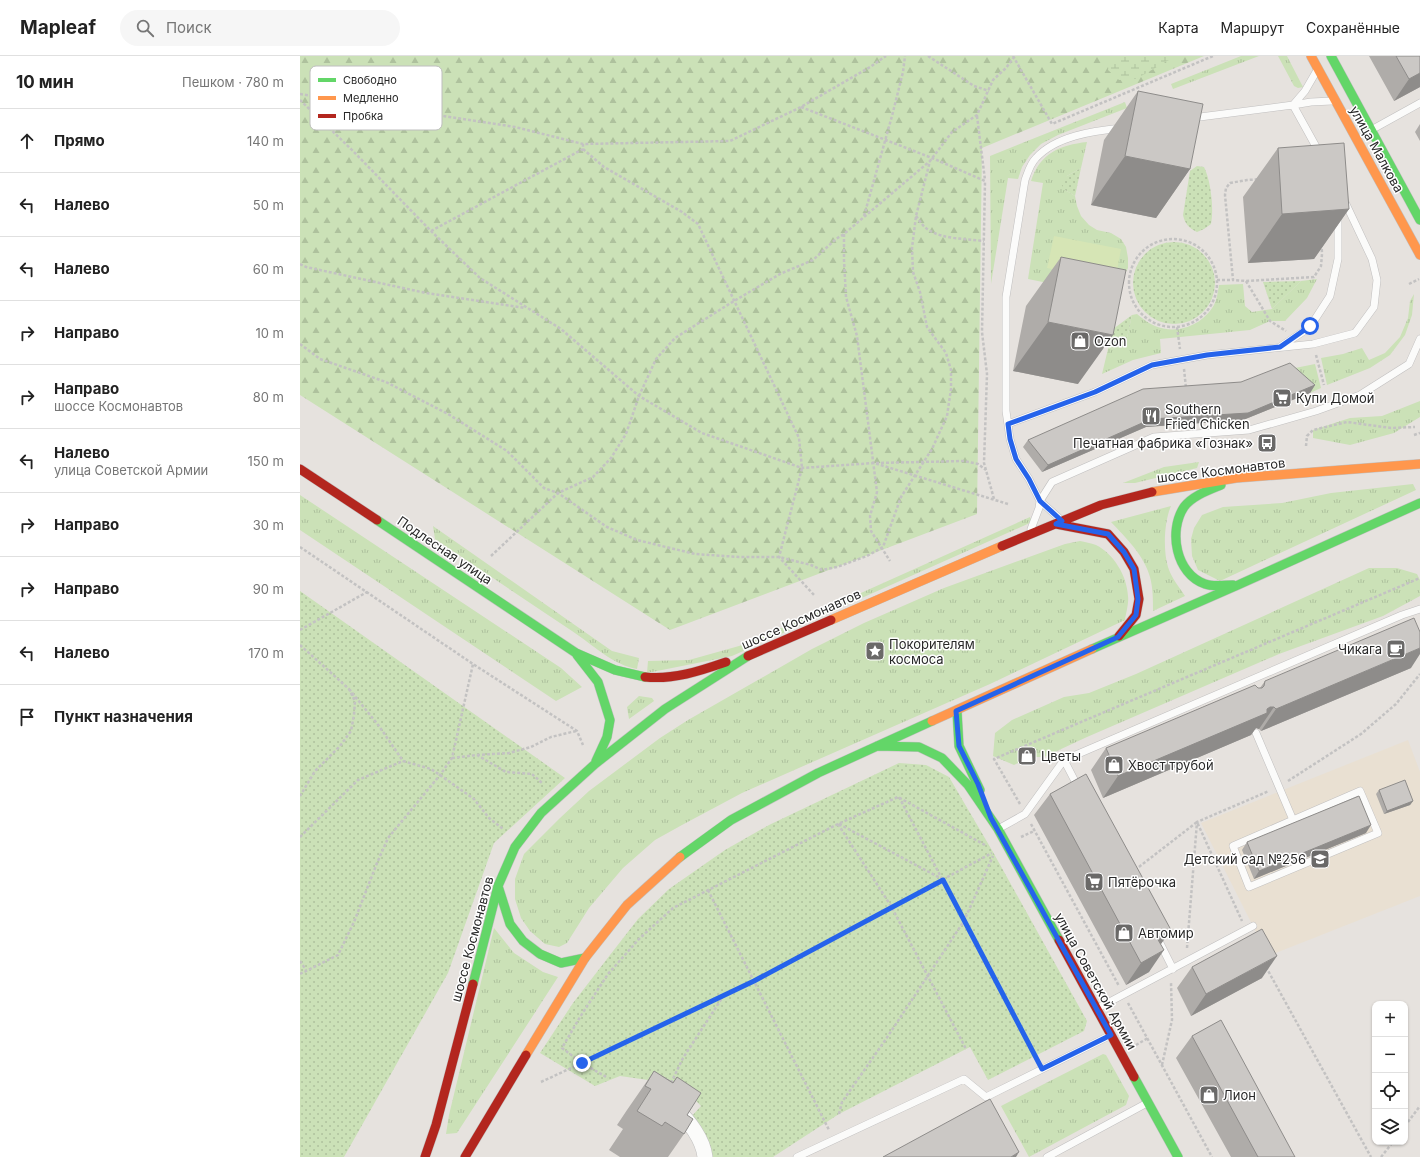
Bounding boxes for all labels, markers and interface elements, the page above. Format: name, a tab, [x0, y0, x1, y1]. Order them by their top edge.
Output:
search box	[120, 10, 400, 46]
text: Mapleaf	[20, 16, 96, 39]
icon: search	[134, 17, 156, 39]
text: Поиск	[166, 18, 212, 37]
text: Карта	[1158, 19, 1199, 36]
text: Маршрут	[1221, 19, 1284, 36]
text: Сохранённые	[1306, 19, 1400, 36]
legend	[310, 66, 442, 130]
text: 10 мин	[16, 72, 74, 92]
text: Свободно	[343, 73, 397, 87]
text: Пешком · 780 m	[182, 74, 284, 90]
text: Медленно	[343, 91, 399, 105]
street label: улица Малкова	[1347, 103, 1407, 195]
text: Пробка	[343, 109, 383, 123]
icon: ahead	[16, 130, 38, 152]
text: Прямо	[54, 131, 105, 150]
text: 140 m	[247, 133, 284, 149]
icon: left	[16, 194, 38, 216]
text: Налево	[54, 195, 110, 214]
text: 50 m	[253, 197, 284, 213]
icon: left	[16, 258, 38, 280]
text: Налево	[54, 259, 110, 278]
text: 60 m	[253, 261, 284, 277]
route start	[1301, 317, 1319, 335]
icon: right	[16, 322, 38, 344]
text: Направо	[54, 323, 119, 342]
text: 10 m	[255, 325, 284, 341]
shop icon: Ozon	[1069, 330, 1091, 352]
place label: Ozon	[1094, 333, 1126, 349]
text: Направо	[54, 379, 119, 398]
icon: right	[16, 386, 38, 408]
supermarket icon: Купи Домой	[1271, 387, 1293, 409]
text: 80 m	[253, 389, 284, 405]
place label: Купи Домой	[1296, 390, 1374, 406]
text: шоссе Космонавтов	[54, 398, 183, 414]
place label: Southern Fried Chicken	[1165, 401, 1250, 432]
restaurant icon: Southern Fried Chicken	[1140, 405, 1162, 427]
bus stop icon: Печатная фабрика «Гознак»	[1256, 432, 1278, 454]
place label: Печатная фабрика «Гознак»	[1073, 435, 1253, 451]
text: Налево	[54, 443, 110, 462]
icon: left	[16, 450, 38, 472]
text: 150 m	[248, 453, 284, 469]
street label: шоссе Космонавтов	[1156, 454, 1286, 486]
text: улица Советской Армии	[54, 462, 208, 478]
street label: Подлесная улица	[395, 512, 495, 588]
icon: right	[16, 514, 38, 536]
text: Направо	[54, 515, 119, 534]
text: 30 m	[253, 517, 284, 533]
icon: right	[16, 578, 38, 600]
text: Направо	[54, 579, 119, 598]
text: 90 m	[253, 581, 284, 597]
street label: шоссе Космонавтов	[739, 585, 863, 653]
place label: Покорителям космоса	[889, 636, 975, 667]
cafe icon: Чикага	[1385, 638, 1407, 660]
place icon: Покорителям космоса	[864, 640, 886, 662]
place label: Чикага	[1338, 641, 1382, 657]
icon: left	[16, 642, 38, 664]
text: Налево	[54, 643, 110, 662]
text: 170 m	[248, 645, 284, 661]
icon: arrive	[16, 706, 38, 728]
text: Пункт назначения	[54, 707, 193, 726]
shop icon: Цветы	[1016, 745, 1038, 767]
place label: Цветы	[1041, 748, 1081, 764]
shop icon: Хвост трубой	[1103, 754, 1125, 776]
place label: Хвост трубой	[1128, 757, 1214, 773]
school or university icon: Детский сад №256	[1309, 848, 1331, 870]
place label: Детский сад №256	[1184, 851, 1306, 867]
supermarket icon: Пятёрочка	[1083, 871, 1105, 893]
place label: Пятёрочка	[1108, 874, 1176, 890]
street label: шоссе Космонавтов	[448, 875, 496, 1003]
street label: улица Советской Армии	[1052, 910, 1140, 1052]
shop icon: Автомир	[1113, 922, 1135, 944]
place label: Автомир	[1138, 925, 1194, 941]
map controls	[1372, 1001, 1408, 1145]
button: +	[1372, 1001, 1408, 1037]
button: −	[1372, 1037, 1408, 1073]
route end	[573, 1054, 591, 1072]
button: locate	[1372, 1073, 1408, 1109]
shop icon: Лион	[1198, 1084, 1220, 1106]
place label: Лион	[1223, 1087, 1256, 1103]
button: layers	[1372, 1109, 1408, 1145]

